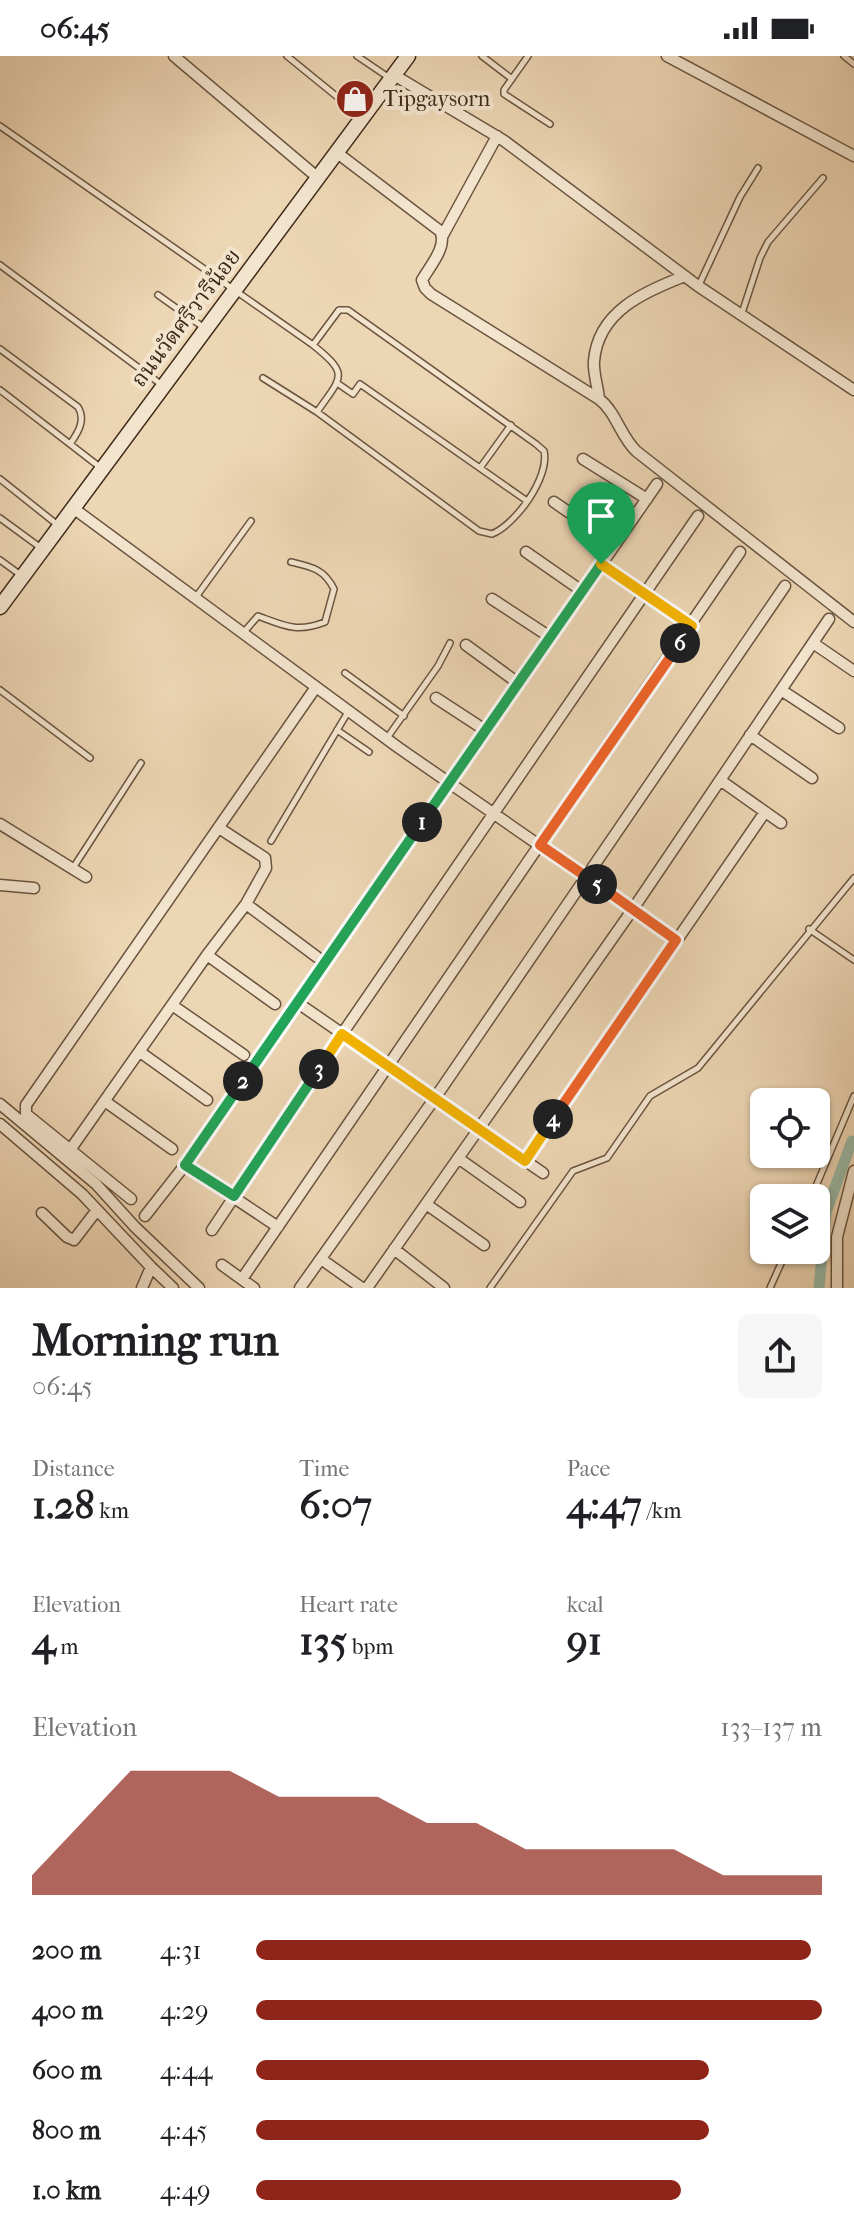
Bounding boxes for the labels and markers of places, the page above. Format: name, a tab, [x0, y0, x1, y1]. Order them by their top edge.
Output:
shop icon: Tipgaysorn	[334, 78, 376, 120]
place label: Tipgaysorn	[383, 86, 490, 112]
pin	[567, 482, 635, 564]
pin: 6	[660, 623, 700, 663]
pin: 1	[402, 802, 442, 842]
pin: 5	[577, 864, 617, 904]
pin: 3	[299, 1049, 339, 1089]
pin: 2	[223, 1061, 263, 1101]
pin: 4	[533, 1099, 573, 1139]

